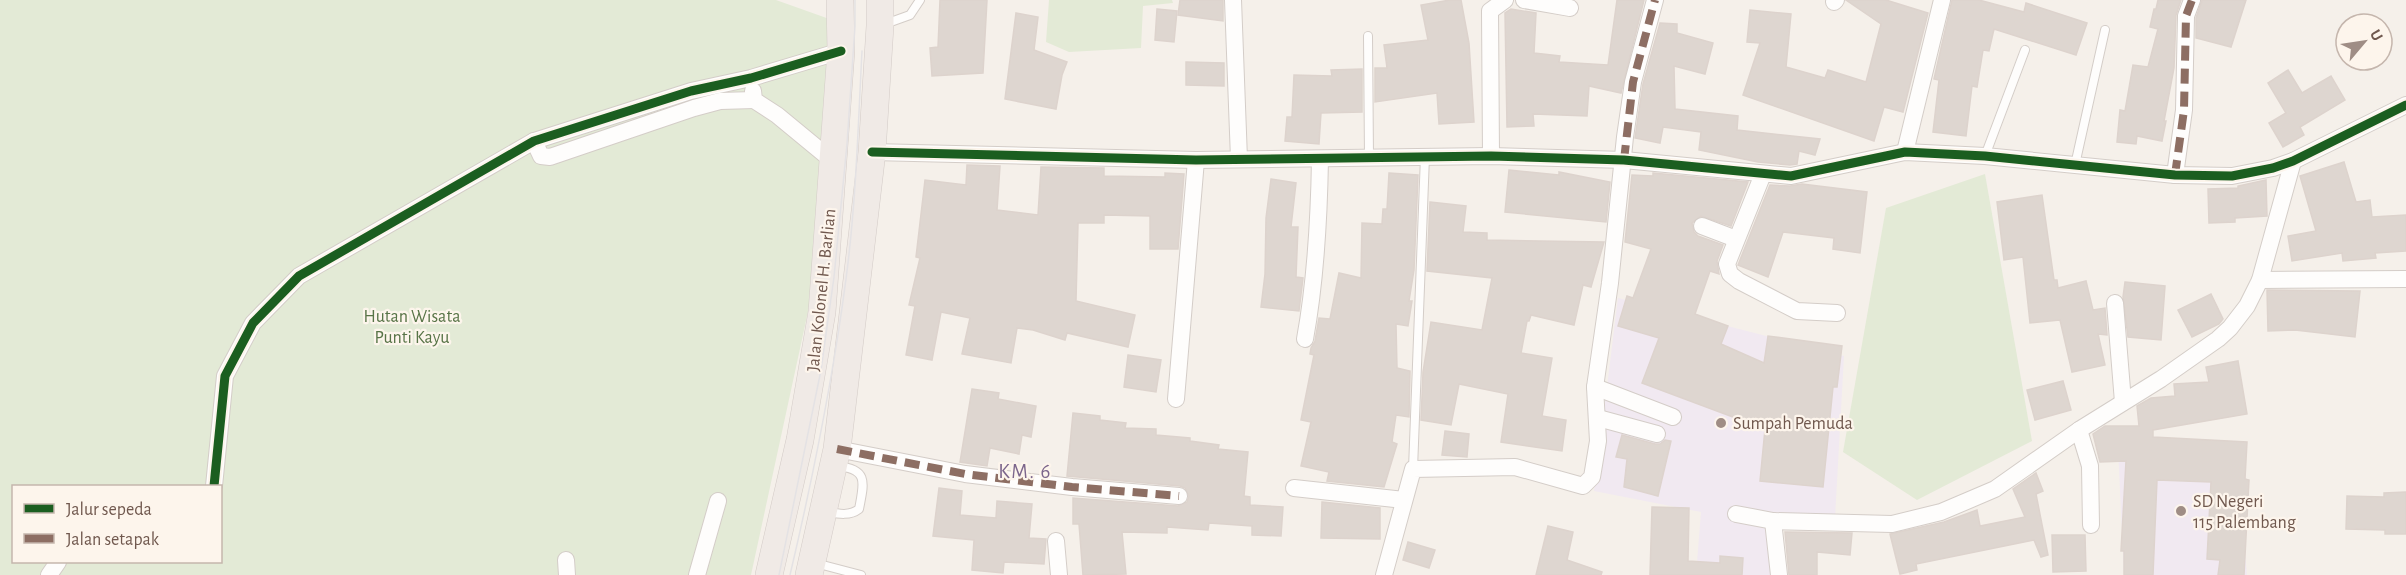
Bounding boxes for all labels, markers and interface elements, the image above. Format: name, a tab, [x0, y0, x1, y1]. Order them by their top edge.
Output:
north arrow	[2334, 12, 2394, 72]
text: U	[2367, 27, 2386, 44]
street label: Jalan Kolonel H. Barlian	[804, 208, 839, 372]
park label: Hutan Wisata Punti Kayu	[364, 308, 460, 347]
place label: Sumpah Pemuda	[1733, 415, 1853, 433]
marker: Sumpah Pemuda	[1714, 416, 1728, 430]
district label: KM. 6	[998, 461, 1052, 482]
legend	[12, 485, 222, 563]
place label: SD Negeri 115 Palembang	[2193, 493, 2296, 532]
text: Jalur sepeda	[66, 501, 152, 519]
marker: SD Negeri 115 Palembang	[2174, 504, 2188, 518]
text: Jalan setapak	[66, 531, 160, 549]

